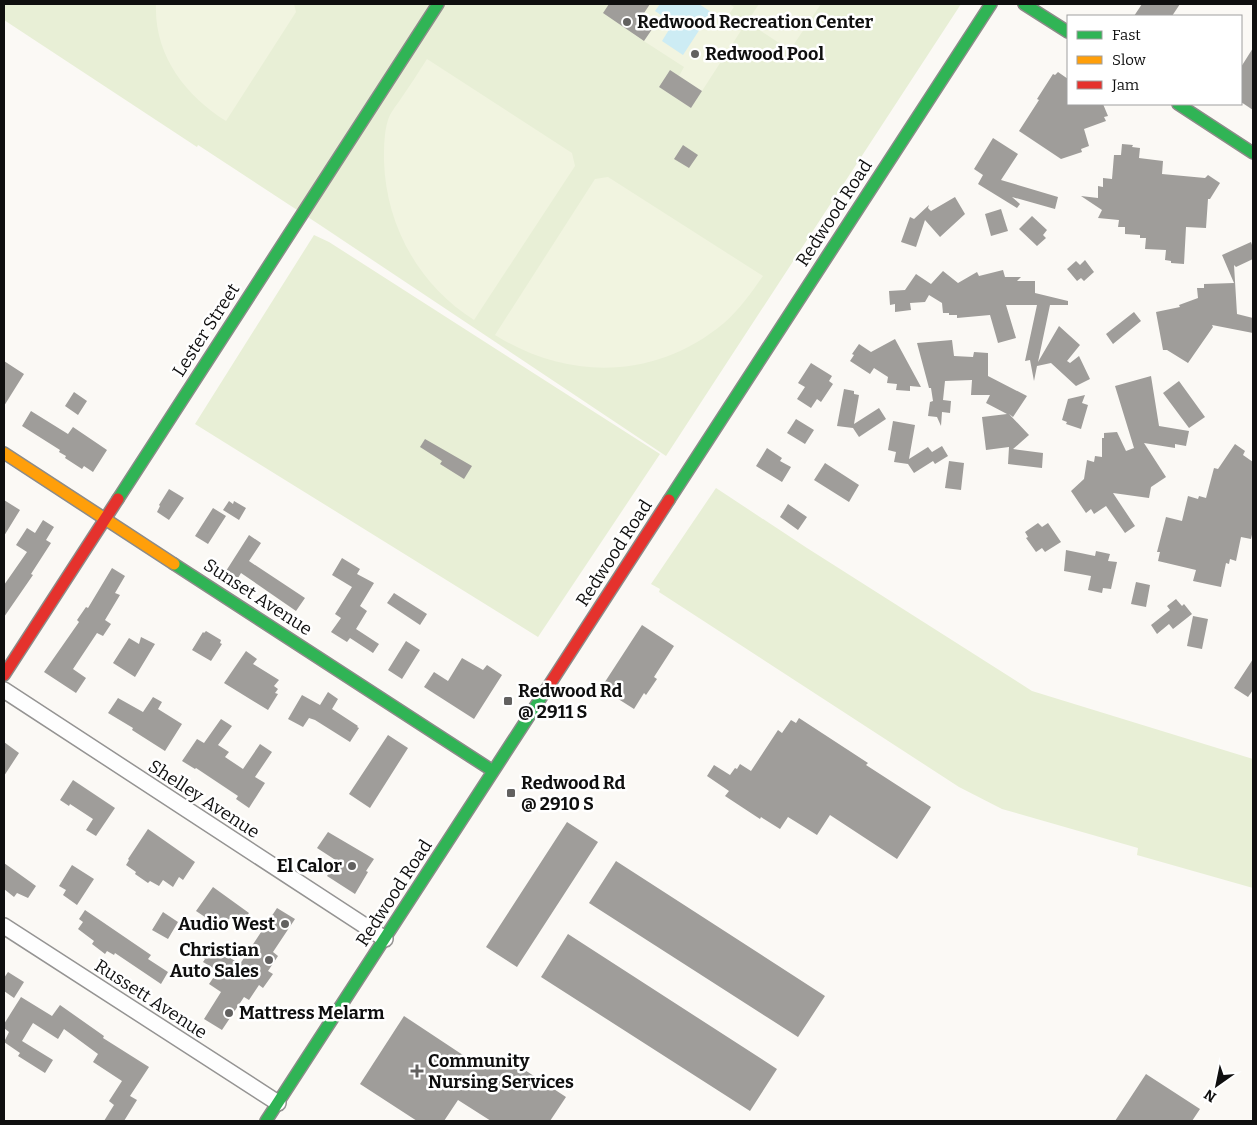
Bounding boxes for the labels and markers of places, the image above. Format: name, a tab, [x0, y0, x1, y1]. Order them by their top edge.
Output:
place label: Redwood Recreation Center	[637, 11, 874, 33]
marker: Redwood Recreation Center	[621, 16, 633, 28]
place label: Redwood Pool	[705, 43, 824, 65]
marker: Redwood Pool	[689, 48, 701, 60]
place label: Redwood Rd @ 2911 S	[518, 680, 622, 723]
marker: Redwood Rd @ 2911 S	[502, 695, 514, 707]
place label: Redwood Rd @ 2910 S	[521, 772, 625, 815]
marker: Redwood Rd @ 2910 S	[505, 787, 517, 799]
place label: El Calor	[277, 855, 343, 877]
marker: El Calor	[346, 860, 358, 872]
place label: Audio West	[178, 913, 275, 935]
marker: Audio West	[279, 918, 291, 930]
place label: Christian Auto Sales	[170, 939, 259, 982]
marker: Christian Auto Sales	[263, 954, 275, 966]
place label: Mattress Melarm	[239, 1002, 384, 1024]
marker: Mattress Melarm	[223, 1007, 235, 1019]
place label: Community Nursing Services	[428, 1050, 574, 1093]
marker: Community Nursing Services	[410, 1064, 424, 1078]

